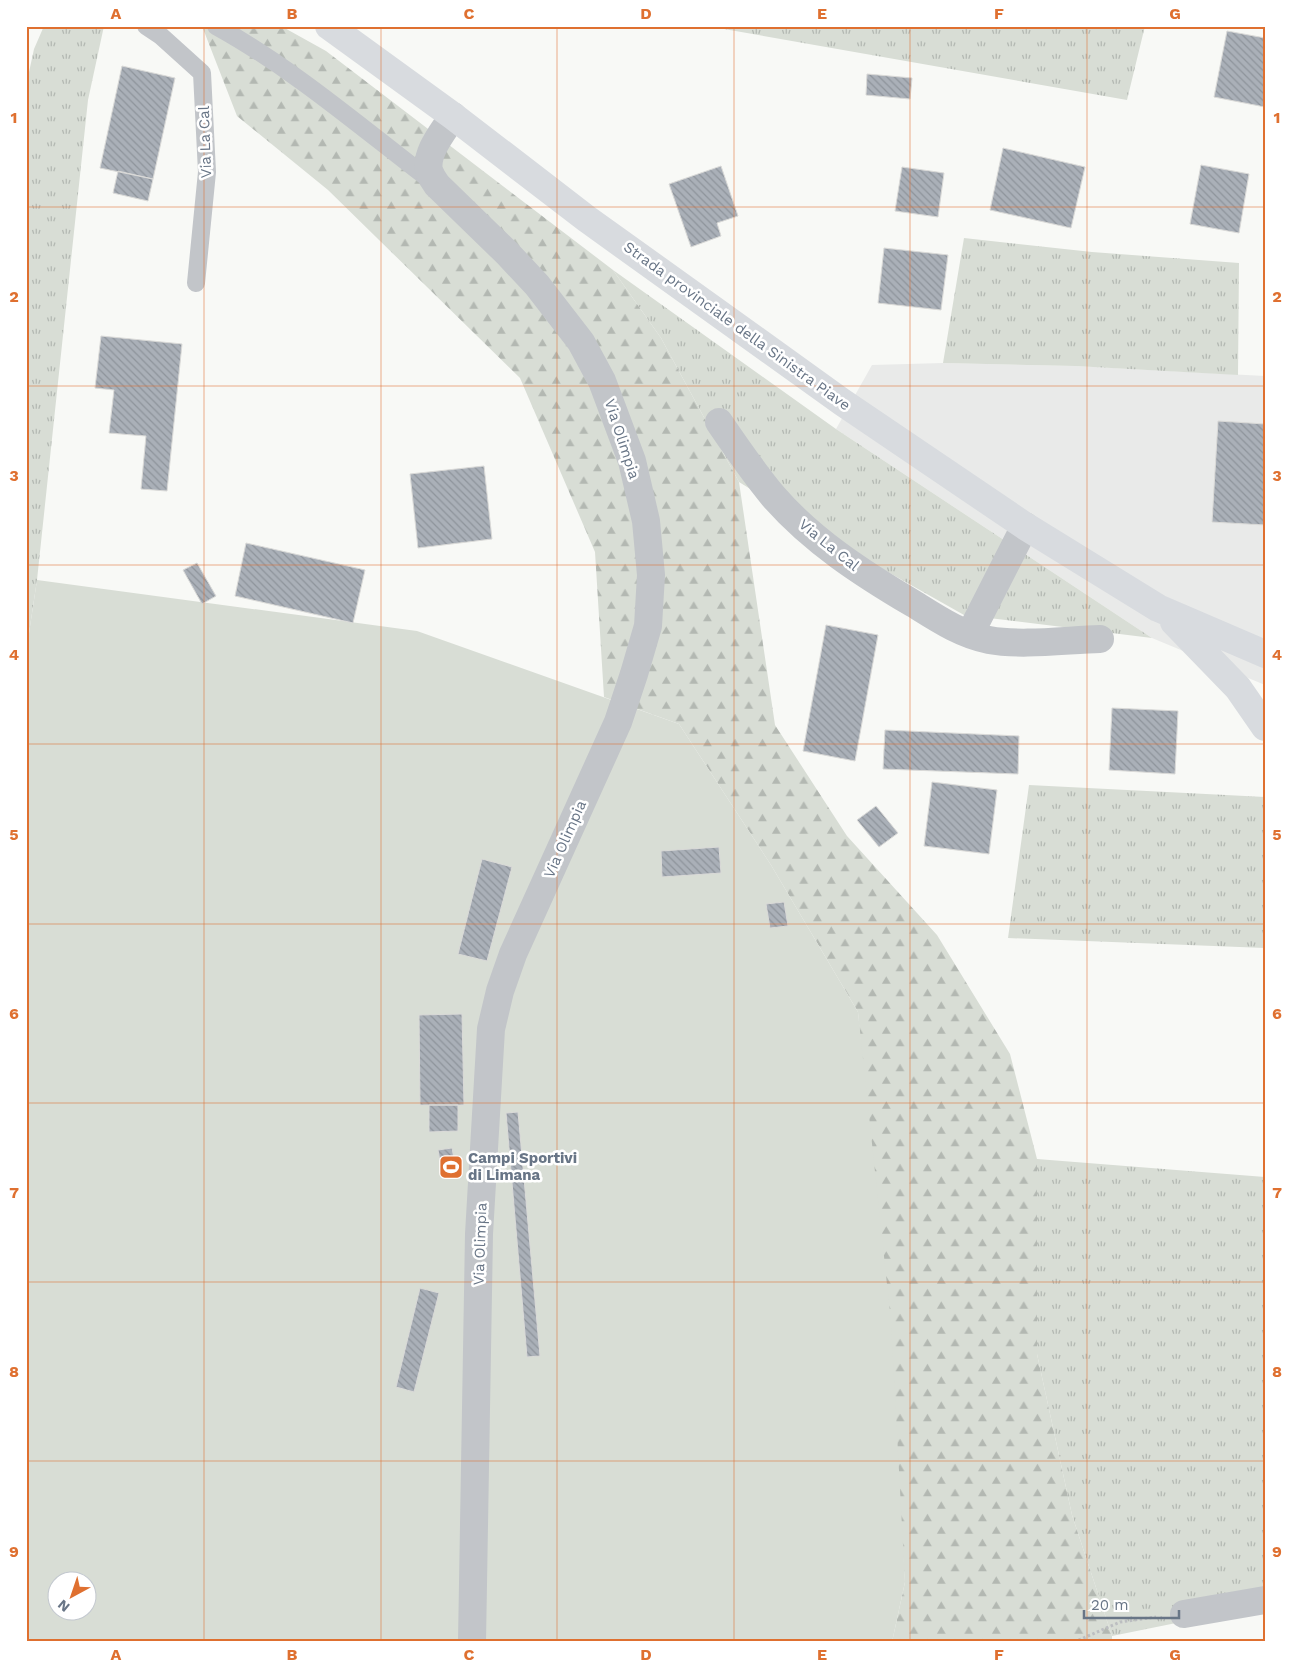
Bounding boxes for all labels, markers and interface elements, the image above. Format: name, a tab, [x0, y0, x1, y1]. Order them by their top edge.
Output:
text: A	[111, 4, 122, 23]
text: B	[287, 4, 298, 23]
text: C	[464, 4, 475, 23]
text: D	[640, 4, 652, 23]
text: E	[817, 4, 827, 23]
text: F	[994, 4, 1004, 23]
text: G	[1169, 4, 1181, 23]
street label: Via La Cal	[195, 105, 215, 179]
text: 1	[11, 108, 17, 127]
text: 1	[1274, 108, 1280, 127]
street label: Strada provinciale della Sinistra Piave	[620, 238, 854, 414]
text: 2	[9, 287, 19, 306]
text: 2	[1272, 287, 1282, 306]
street label: Via Olimpia	[601, 397, 644, 482]
text: 3	[9, 466, 19, 485]
text: 3	[1272, 466, 1282, 485]
street label: Via La Cal	[795, 515, 863, 575]
text: 4	[9, 645, 19, 664]
text: 4	[1272, 645, 1282, 664]
street label: Via Olimpia	[540, 797, 590, 881]
text: 5	[9, 825, 19, 844]
text: 5	[1272, 825, 1282, 844]
text: 6	[9, 1004, 19, 1023]
text: 6	[1272, 1004, 1282, 1023]
place label: Campi Sportivi di Limana	[468, 1149, 577, 1184]
sports icon: Campi Sportivi di Limana	[438, 1154, 464, 1180]
text: 7	[9, 1183, 19, 1202]
text: 7	[1272, 1183, 1282, 1202]
street label: Via Olimpia	[470, 1202, 490, 1286]
text: 8	[9, 1362, 19, 1381]
text: 8	[1272, 1362, 1282, 1381]
text: 9	[9, 1542, 19, 1561]
text: 9	[1272, 1542, 1282, 1561]
north arrow	[48, 1570, 98, 1620]
scale bar	[1084, 1588, 1178, 1620]
text: N	[55, 1596, 73, 1615]
text: 20 m	[1091, 1596, 1129, 1614]
text: A	[111, 1645, 122, 1664]
text: B	[287, 1645, 298, 1664]
text: C	[464, 1645, 475, 1664]
text: D	[640, 1645, 652, 1664]
text: E	[817, 1645, 827, 1664]
text: F	[994, 1645, 1004, 1664]
text: G	[1169, 1645, 1181, 1664]

